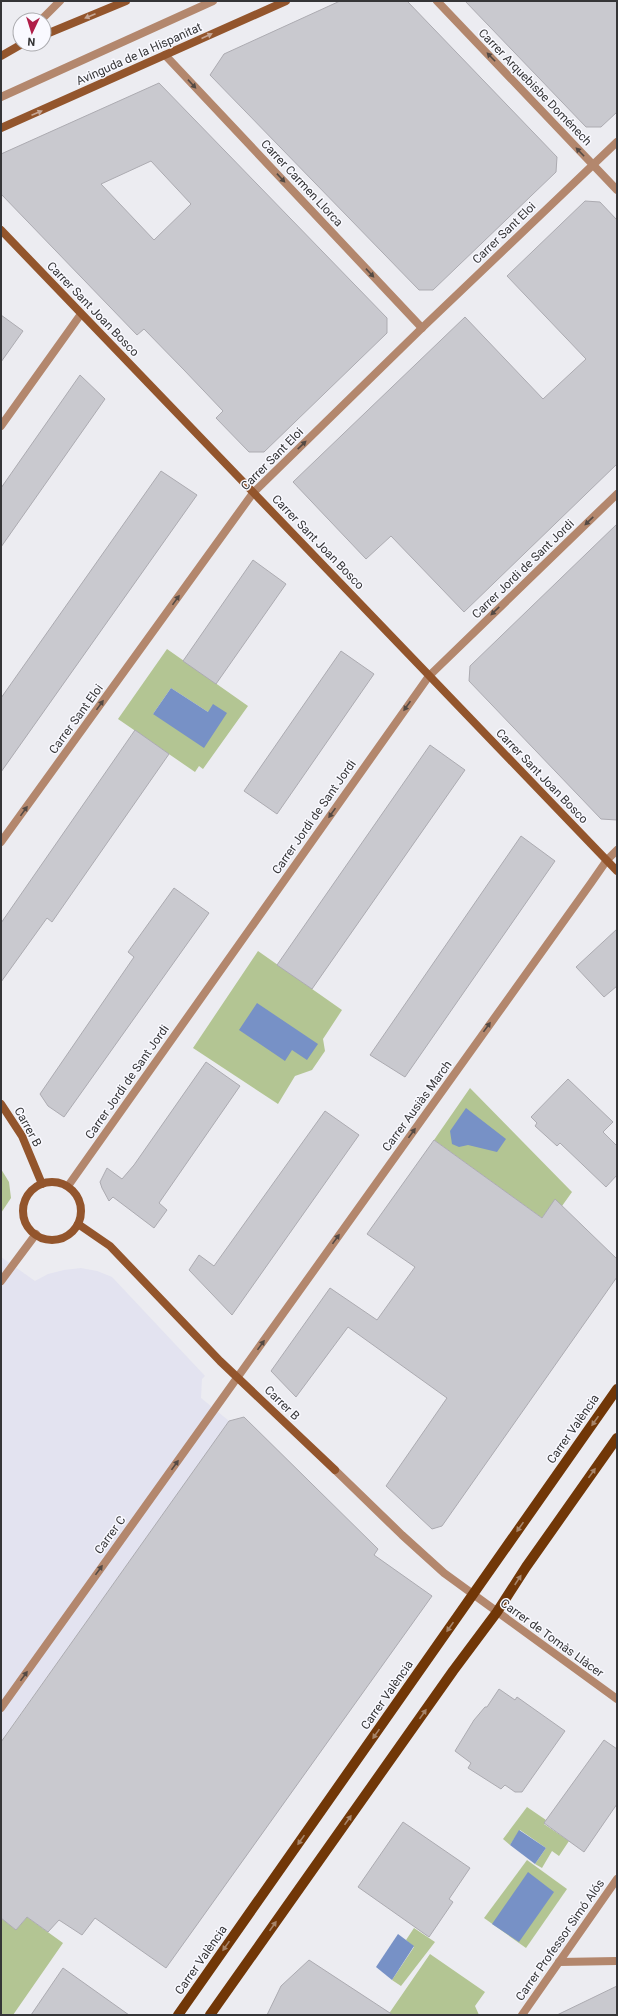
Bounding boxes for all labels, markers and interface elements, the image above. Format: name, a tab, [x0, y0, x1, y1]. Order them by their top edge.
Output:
north arrow	[12, 12, 52, 52]
one-way arrow	[84, 13, 95, 19]
street label: Avinguda de la Hispanitat	[74, 20, 204, 88]
street label: Carrer Arquebisbe Doménech	[476, 26, 594, 148]
one-way arrow	[201, 33, 213, 39]
text: N	[27, 35, 36, 48]
one-way arrow	[486, 52, 495, 63]
one-way arrow	[187, 79, 196, 89]
one-way arrow	[31, 109, 43, 115]
street label: Carrer Carmen Llorca	[258, 137, 346, 229]
one-way arrow	[576, 147, 585, 156]
one-way arrow	[276, 173, 286, 183]
street label: Carrer Sant Eloi	[469, 199, 539, 267]
street label: Carrer Sant Joan Bosco	[44, 259, 142, 359]
one-way arrow	[365, 268, 375, 278]
street label: Carrer Sant Eloi	[238, 425, 306, 493]
one-way arrow	[297, 441, 307, 450]
street label: Carrer Sant Joan Bosco	[269, 492, 367, 592]
street label: Carrer Jordi de Sant Jordi	[469, 517, 577, 621]
one-way arrow	[584, 517, 594, 526]
one-way arrow	[172, 595, 180, 605]
one-way arrow	[490, 607, 500, 616]
street label: Carrer Sant Eloi	[46, 681, 106, 756]
one-way arrow	[96, 700, 104, 711]
one-way arrow	[403, 701, 411, 712]
street label: Carrer Sant Joan Bosco	[493, 726, 591, 826]
street label: Carrer Jordi de Sant Jordi	[269, 757, 359, 877]
one-way arrow	[20, 806, 28, 816]
one-way arrow	[328, 807, 336, 818]
street label: Carrer Jordi de Sant Jordi	[82, 1022, 172, 1142]
one-way arrow	[483, 1022, 491, 1033]
street label: Carrer Ausiàs March	[379, 1058, 455, 1154]
street label: Carrer B	[11, 1105, 45, 1149]
one-way arrow	[408, 1128, 416, 1139]
one-way arrow	[332, 1234, 340, 1244]
one-way arrow	[257, 1340, 265, 1350]
street label: Carrer B	[262, 1383, 302, 1423]
street label: Carrer València	[544, 1392, 602, 1466]
one-way arrow	[591, 1415, 599, 1426]
one-way arrow	[171, 1459, 179, 1470]
one-way arrow	[588, 1468, 596, 1478]
street label: Carrer C	[92, 1513, 129, 1557]
one-way arrow	[516, 1522, 524, 1533]
one-way arrow	[95, 1565, 104, 1576]
one-way arrow	[514, 1575, 522, 1585]
street label: Carrer de Tomàs Llàcer	[498, 1596, 606, 1680]
one-way arrow	[446, 1622, 455, 1633]
street label: Carrer València	[358, 1658, 416, 1732]
one-way arrow	[20, 1671, 28, 1681]
one-way arrow	[419, 1708, 427, 1719]
one-way arrow	[372, 1728, 380, 1739]
one-way arrow	[344, 1814, 352, 1825]
one-way arrow	[297, 1835, 305, 1845]
street label: Carrer Professor Simó Alós	[513, 1877, 607, 2003]
one-way arrow	[269, 1920, 277, 1931]
street label: Carrer València	[172, 1923, 230, 1997]
one-way arrow	[222, 1941, 230, 1952]

